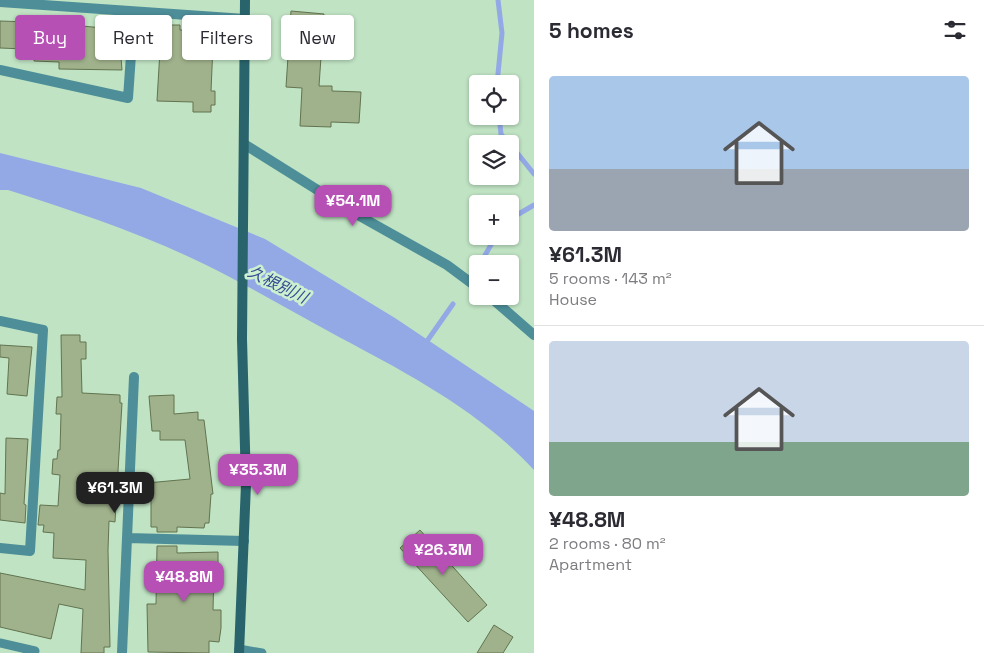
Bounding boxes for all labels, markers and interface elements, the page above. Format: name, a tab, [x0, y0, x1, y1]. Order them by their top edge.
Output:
chip: Buy	[15, 15, 85, 60]
chip: Rent	[95, 15, 172, 60]
chip: Filters	[182, 15, 271, 60]
chip: New	[281, 15, 354, 60]
icon: filters	[941, 16, 969, 44]
text: 5 homes	[549, 17, 634, 44]
map controls	[469, 75, 519, 305]
button: locate	[469, 75, 519, 125]
icon: home	[714, 108, 804, 198]
button: layers	[469, 135, 519, 185]
pin: ¥54.1M	[312, 184, 394, 227]
text: ¥54.1M	[326, 190, 380, 211]
button: +	[469, 195, 519, 245]
text: ¥61.3M	[549, 241, 622, 268]
button: −	[469, 255, 519, 305]
water label: 久根別川	[244, 261, 313, 309]
text: 5 rooms · 143 m²	[549, 268, 672, 289]
text: House	[549, 289, 597, 310]
icon: home	[714, 374, 804, 464]
pin: ¥35.3M	[217, 454, 299, 496]
text: ¥35.3M	[229, 459, 287, 480]
pin: ¥61.3M	[74, 472, 156, 514]
text: ¥61.3M	[87, 477, 143, 498]
text: ¥48.8M	[549, 506, 625, 533]
text: 2 rooms · 80 m²	[549, 533, 666, 554]
pin: ¥26.3M	[402, 534, 484, 576]
text: ¥26.3M	[414, 539, 472, 560]
text: Apartment	[549, 554, 632, 575]
pin: ¥48.8M	[143, 560, 225, 603]
text: ¥48.8M	[155, 566, 213, 587]

